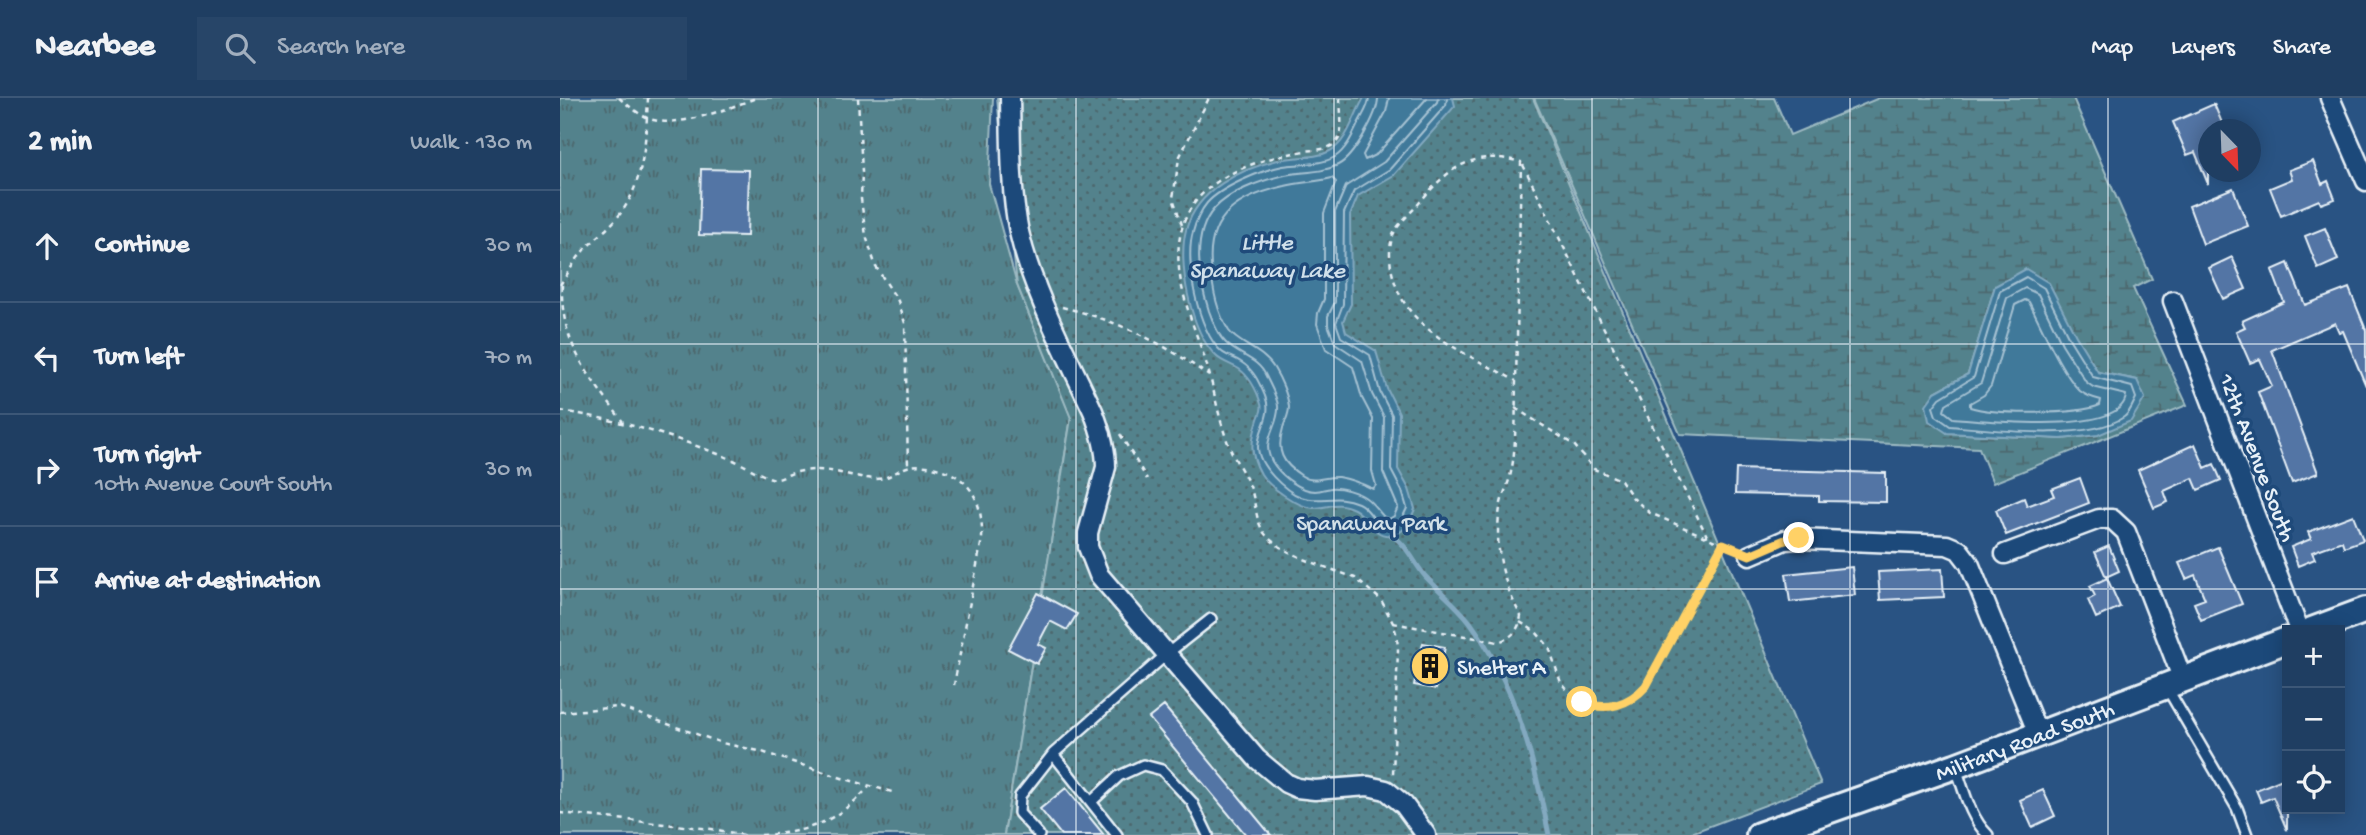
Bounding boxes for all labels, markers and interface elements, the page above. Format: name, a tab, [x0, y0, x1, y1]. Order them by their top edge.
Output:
search box	[197, 17, 687, 80]
text: Nearbee	[35, 29, 155, 67]
icon: search	[221, 29, 259, 67]
text: Search here	[277, 33, 405, 64]
text: Map	[2091, 34, 2133, 63]
text: Layers	[2171, 34, 2235, 63]
text: Share	[2273, 34, 2331, 63]
north arrow	[2198, 119, 2261, 182]
text: 2 min	[28, 126, 92, 161]
text: Walk · 130 m	[410, 130, 532, 157]
icon: ahead	[28, 227, 66, 265]
water label: Little Spanaway Lake	[1189, 230, 1346, 287]
text: Continue	[95, 231, 189, 262]
text: 30 m	[485, 233, 532, 260]
icon: left	[28, 339, 66, 377]
text: Turn left	[95, 343, 183, 374]
text: 70 m	[485, 345, 532, 372]
street label: 12th Avenue South	[2211, 370, 2300, 546]
text: Turn right	[95, 441, 199, 472]
icon: right	[28, 451, 66, 489]
text: 30 m	[485, 457, 532, 484]
text: 10th Avenue Court South	[95, 472, 332, 499]
park label: Spanaway Park	[1296, 512, 1449, 539]
route end	[1783, 522, 1814, 553]
icon: arrive	[28, 563, 66, 601]
text: Arrive at destination	[95, 567, 320, 598]
map controls	[2282, 625, 2345, 814]
button: +	[2282, 625, 2345, 688]
building icon: Shelter A	[1409, 645, 1451, 687]
place label: Shelter A	[1457, 656, 1547, 683]
route start	[1566, 686, 1597, 717]
button: −	[2282, 688, 2345, 751]
street label: Military Road South	[1933, 697, 2119, 789]
button: locate	[2282, 751, 2345, 814]

